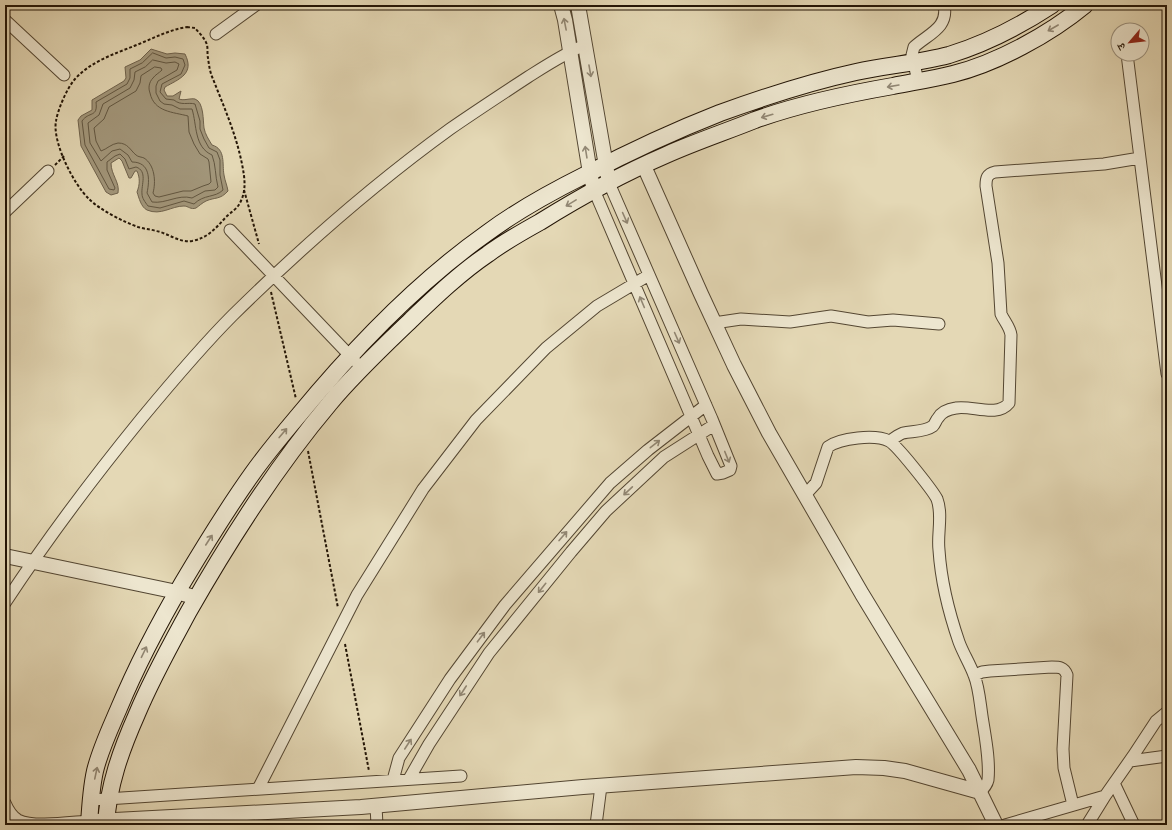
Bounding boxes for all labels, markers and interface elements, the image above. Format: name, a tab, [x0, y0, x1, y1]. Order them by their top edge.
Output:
one-way arrow	[561, 18, 569, 31]
north arrow	[1110, 22, 1150, 62]
one-way arrow	[1047, 24, 1059, 32]
text: उ	[1114, 40, 1129, 53]
one-way arrow	[586, 64, 594, 77]
one-way arrow	[887, 82, 900, 90]
one-way arrow	[760, 113, 773, 120]
one-way arrow	[582, 146, 590, 159]
one-way arrow	[565, 199, 577, 207]
one-way arrow	[622, 212, 629, 224]
one-way arrow	[638, 297, 646, 309]
one-way arrow	[673, 331, 681, 343]
one-way arrow	[279, 428, 288, 439]
one-way arrow	[649, 440, 660, 449]
one-way arrow	[724, 451, 732, 463]
one-way arrow	[623, 486, 633, 495]
one-way arrow	[559, 531, 568, 541]
one-way arrow	[205, 534, 213, 545]
one-way arrow	[537, 582, 546, 593]
one-way arrow	[477, 631, 486, 642]
one-way arrow	[141, 647, 148, 659]
one-way arrow	[459, 685, 467, 696]
one-way arrow	[405, 738, 413, 750]
one-way arrow	[92, 766, 100, 779]

